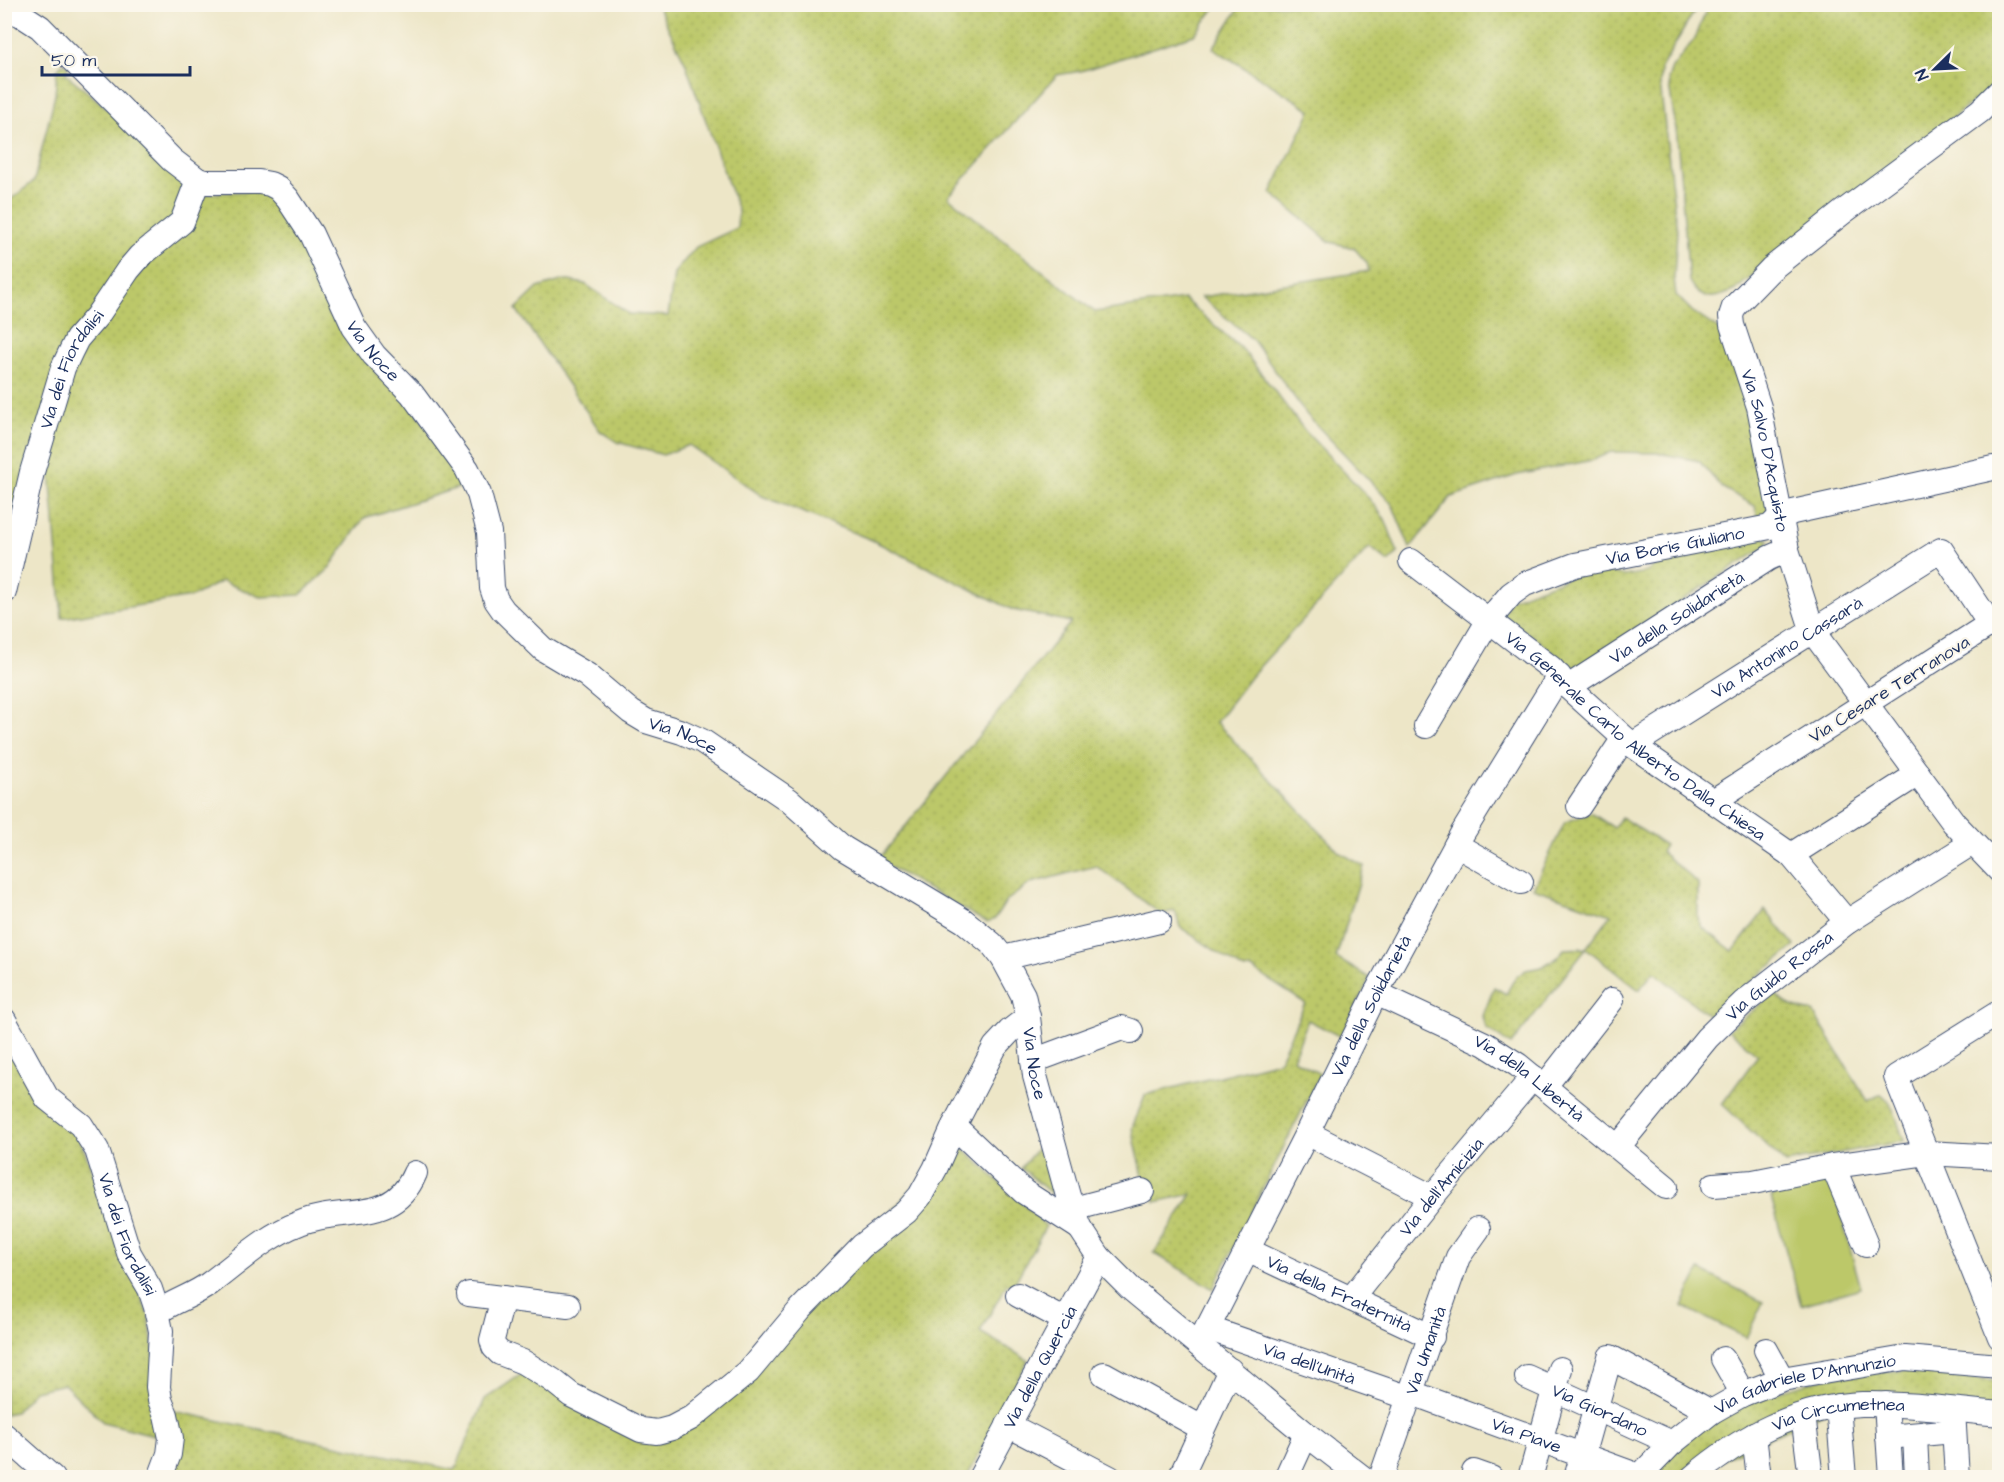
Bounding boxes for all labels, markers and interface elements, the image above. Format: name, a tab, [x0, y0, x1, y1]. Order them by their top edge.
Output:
scale bar	[42, 39, 190, 77]
north arrow	[1905, 39, 1965, 99]
text: 50 m	[51, 48, 96, 73]
text: N	[1910, 66, 1934, 84]
street label: Via dei Fiordalisi	[34, 305, 111, 432]
street label: Via Noce	[340, 317, 406, 388]
street label: Via Salvo D'Acquisto	[1734, 366, 1795, 534]
street label: Via Boris Giuliano	[1604, 520, 1746, 572]
street label: Via della Solidarietà	[1604, 565, 1749, 670]
street label: Via Antonino Cassarà	[1706, 591, 1868, 705]
street label: Via Generale Carlo Alberto Dalla Chiesa	[1500, 625, 1771, 847]
street label: Via Cesare Terranova	[1804, 630, 1975, 749]
street label: Via Noce	[645, 710, 723, 761]
street label: Via Guido Rossa	[1720, 925, 1838, 1027]
street label: Via della Solidarietà	[1325, 931, 1418, 1081]
street label: Via Noce	[1016, 1026, 1053, 1103]
street label: Via della Libertà	[1470, 1029, 1590, 1128]
street label: Via dell'Amicizia	[1393, 1132, 1490, 1242]
street label: Via dei Fiordalisi	[92, 1170, 163, 1299]
street label: Via della Fraternità	[1262, 1249, 1416, 1339]
street label: Via della Quercia	[997, 1301, 1084, 1433]
street label: Via Umanità	[1399, 1303, 1453, 1398]
street label: Via dell'Unità	[1259, 1336, 1359, 1391]
street label: Via Gabriele D'Annunzio	[1710, 1348, 1898, 1421]
street label: Via Giordano	[1547, 1378, 1652, 1443]
street label: Via Circumetnea	[1768, 1392, 1905, 1438]
street label: Via Piave	[1488, 1411, 1565, 1460]

